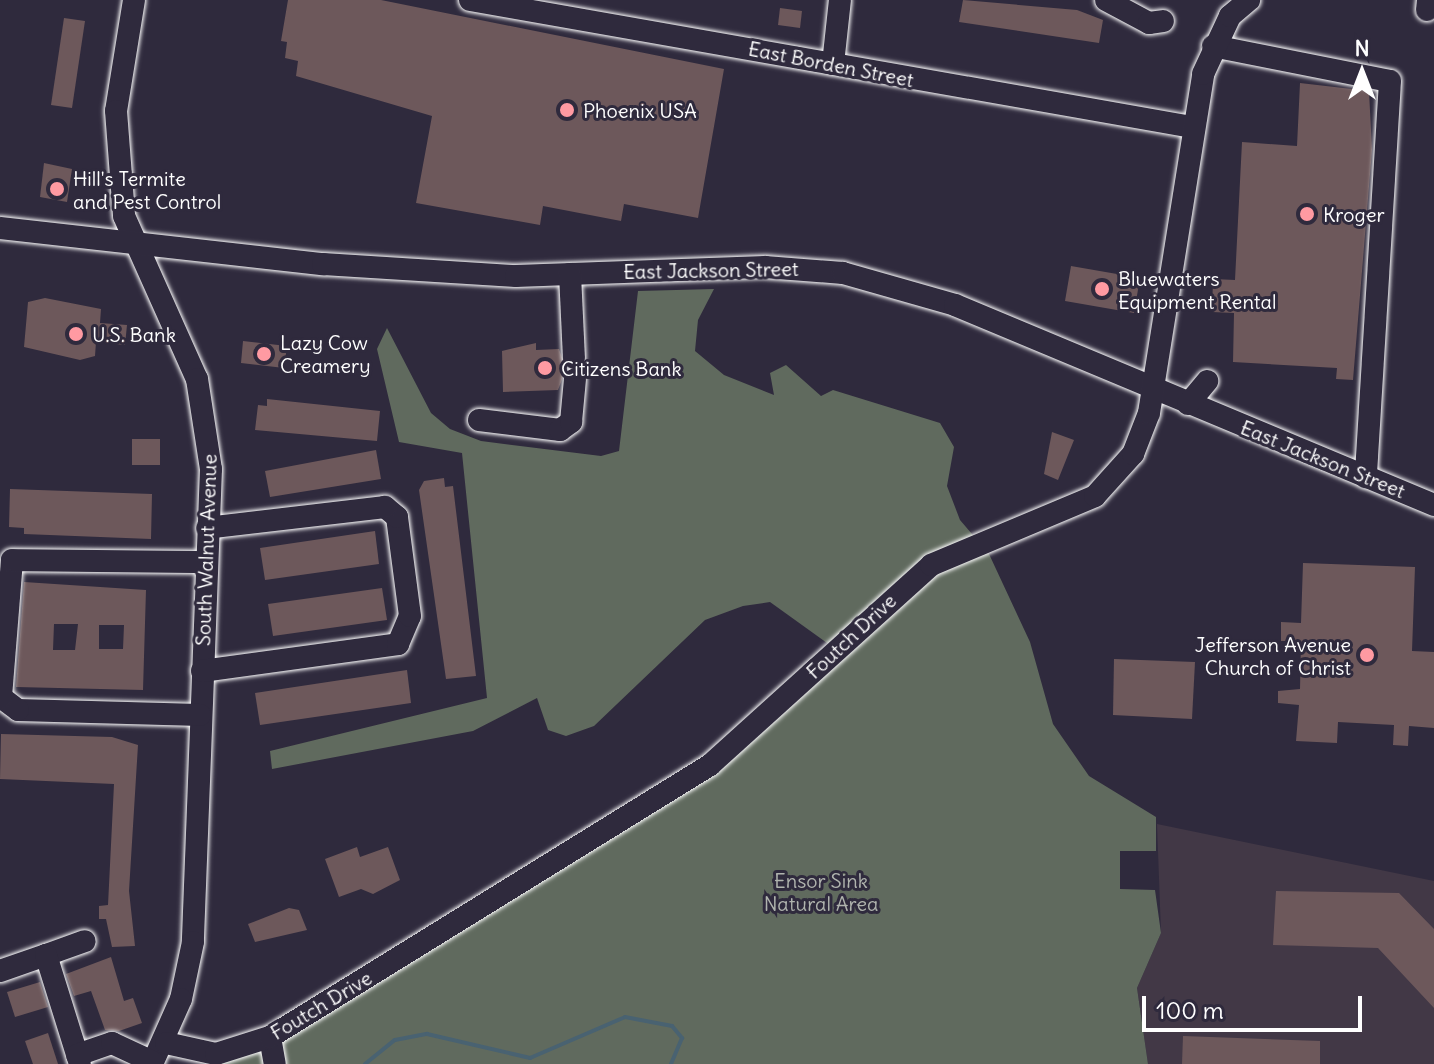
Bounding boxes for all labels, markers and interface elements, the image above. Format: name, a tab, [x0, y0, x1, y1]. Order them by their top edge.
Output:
north arrow	[1322, 32, 1402, 112]
text: N	[1354, 34, 1370, 62]
street label: East Borden Street	[746, 36, 916, 92]
place label: Phoenix USA	[583, 98, 697, 122]
marker: Phoenix USA	[558, 101, 576, 119]
place label: Hill's Termite and Pest Control	[73, 166, 221, 213]
marker: Hill's Termite and Pest Control	[48, 180, 66, 198]
place label: Kroger	[1323, 202, 1385, 226]
marker: Kroger	[1298, 205, 1316, 223]
street label: East Jackson Street	[623, 256, 799, 284]
place label: Bluewaters Equipment Rental	[1118, 266, 1276, 313]
marker: Bluewaters Equipment Rental	[1093, 280, 1111, 298]
place label: U.S. Bank	[92, 322, 176, 346]
marker: U.S. Bank	[67, 325, 85, 343]
place label: Lazy Cow Creamery	[280, 330, 371, 377]
marker: Lazy Cow Creamery	[255, 345, 273, 363]
place label: Citizens Bank	[561, 356, 682, 380]
marker: Citizens Bank	[536, 359, 554, 377]
street label: East Jackson Street	[1237, 415, 1409, 503]
street label: South Walnut Avenue	[191, 454, 221, 646]
street label: Foutch Drive	[801, 588, 901, 684]
place label: Jefferson Avenue Church of Christ	[1195, 632, 1351, 679]
marker: Jefferson Avenue Church of Christ	[1358, 646, 1376, 664]
park label: Ensor Sink Natural Area	[764, 869, 878, 916]
street label: Foutch Drive	[266, 965, 376, 1045]
scale bar	[1146, 980, 1366, 1030]
text: 100 m	[1156, 995, 1224, 1025]

